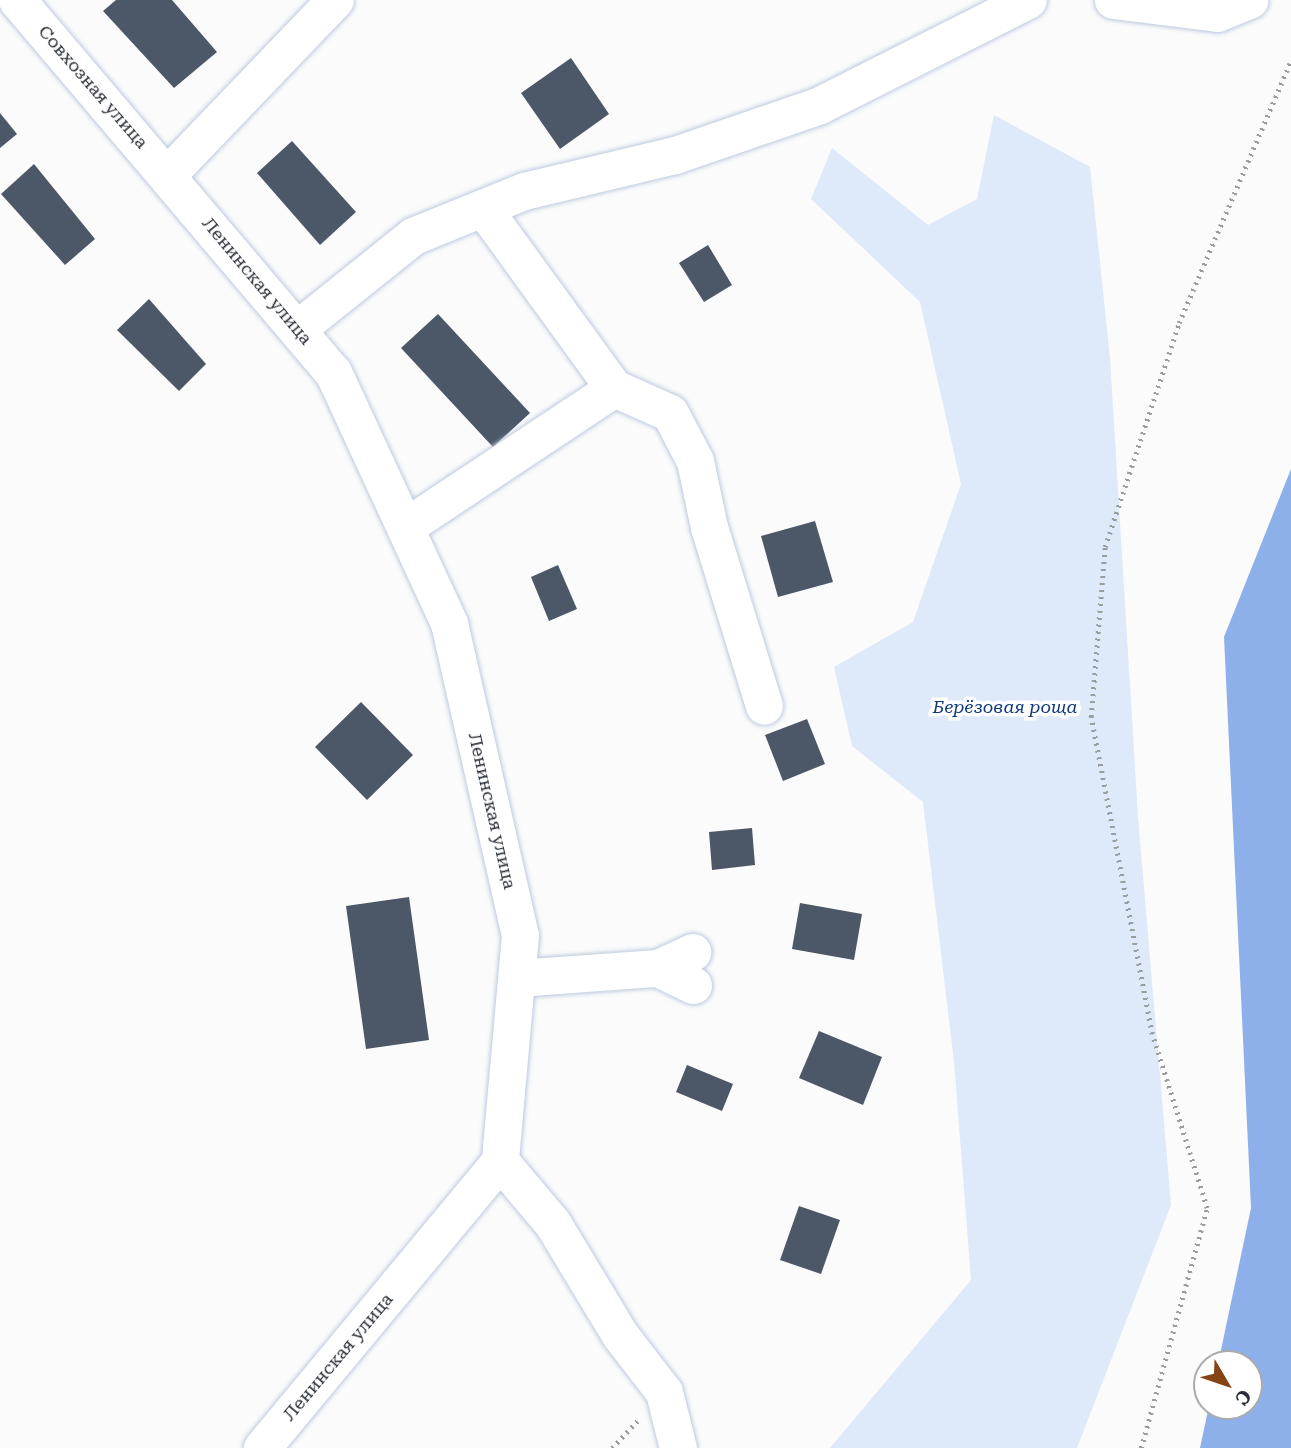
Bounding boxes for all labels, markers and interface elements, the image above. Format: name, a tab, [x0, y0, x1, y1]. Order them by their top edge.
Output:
street label: Совхозная улица	[34, 21, 152, 153]
street label: Ленинская улица	[197, 213, 317, 349]
park label: Берёзовая роща	[933, 696, 1077, 718]
street label: Ленинская улица	[464, 731, 520, 891]
street label: Ленинская улица	[278, 1289, 398, 1425]
north arrow	[1193, 1350, 1263, 1420]
text: С	[1230, 1385, 1256, 1410]

